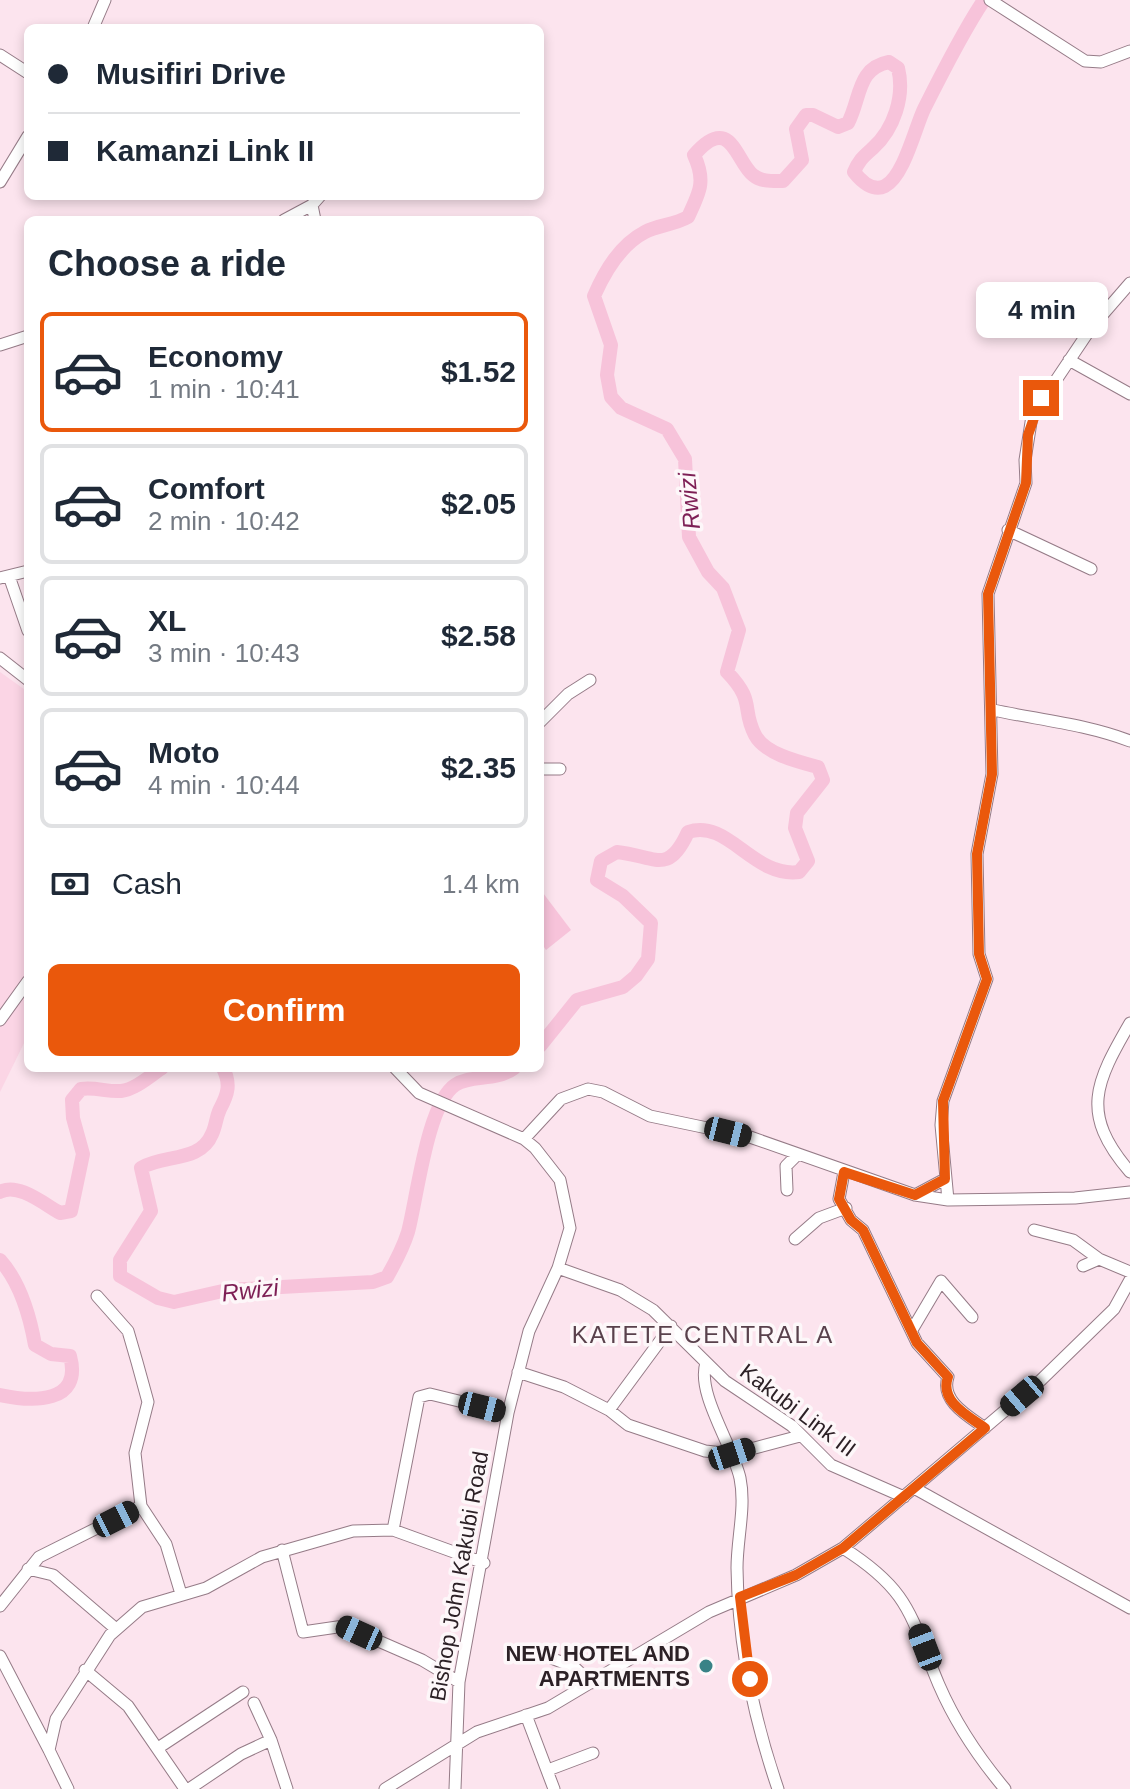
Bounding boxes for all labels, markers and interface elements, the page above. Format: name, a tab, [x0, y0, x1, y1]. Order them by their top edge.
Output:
text: Musifiri Drive	[96, 57, 286, 90]
text: Kamanzi Link II	[96, 134, 314, 167]
text: Choose a ride	[48, 243, 286, 284]
callout: 4 min	[975, 282, 1107, 338]
text: 4 min	[1008, 295, 1076, 325]
icon: car	[52, 336, 124, 408]
text: Economy	[148, 340, 283, 373]
text: $1.52	[441, 355, 516, 388]
text: 1 min · 10:41	[148, 374, 300, 404]
route end	[1023, 380, 1059, 416]
icon: car	[52, 468, 124, 540]
water label: Rwizi	[673, 471, 705, 531]
text: Comfort	[148, 472, 265, 505]
text: $2.05	[441, 487, 516, 520]
text: 2 min · 10:42	[148, 506, 300, 536]
icon: car	[52, 600, 124, 672]
text: XL	[148, 604, 186, 637]
text: $2.58	[441, 619, 516, 652]
text: 3 min · 10:43	[148, 638, 300, 668]
icon: car	[52, 732, 124, 804]
text: Moto	[148, 736, 220, 769]
text: $2.35	[441, 751, 516, 784]
text: 4 min · 10:44	[148, 770, 300, 800]
icon: cash	[48, 862, 92, 906]
text: Cash	[112, 867, 182, 900]
text: 1.4 km	[442, 869, 520, 899]
button: Confirm	[48, 964, 520, 1056]
car	[702, 1115, 754, 1149]
water label: Rwizi	[220, 1274, 281, 1306]
district label: KATETE CENTRAL A	[572, 1321, 834, 1348]
street label: Kakubi Link III	[735, 1358, 861, 1462]
car	[996, 1371, 1048, 1421]
car	[456, 1390, 508, 1424]
car	[705, 1435, 759, 1473]
street label: Bishop John Kakubi Road	[425, 1449, 493, 1703]
car	[89, 1497, 143, 1541]
car	[332, 1612, 386, 1654]
car	[905, 1620, 945, 1674]
place label: NEW HOTEL AND APARTMENTS	[505, 1641, 690, 1691]
marker: NEW HOTEL AND APARTMENTS	[697, 1657, 715, 1675]
route start	[732, 1661, 768, 1697]

